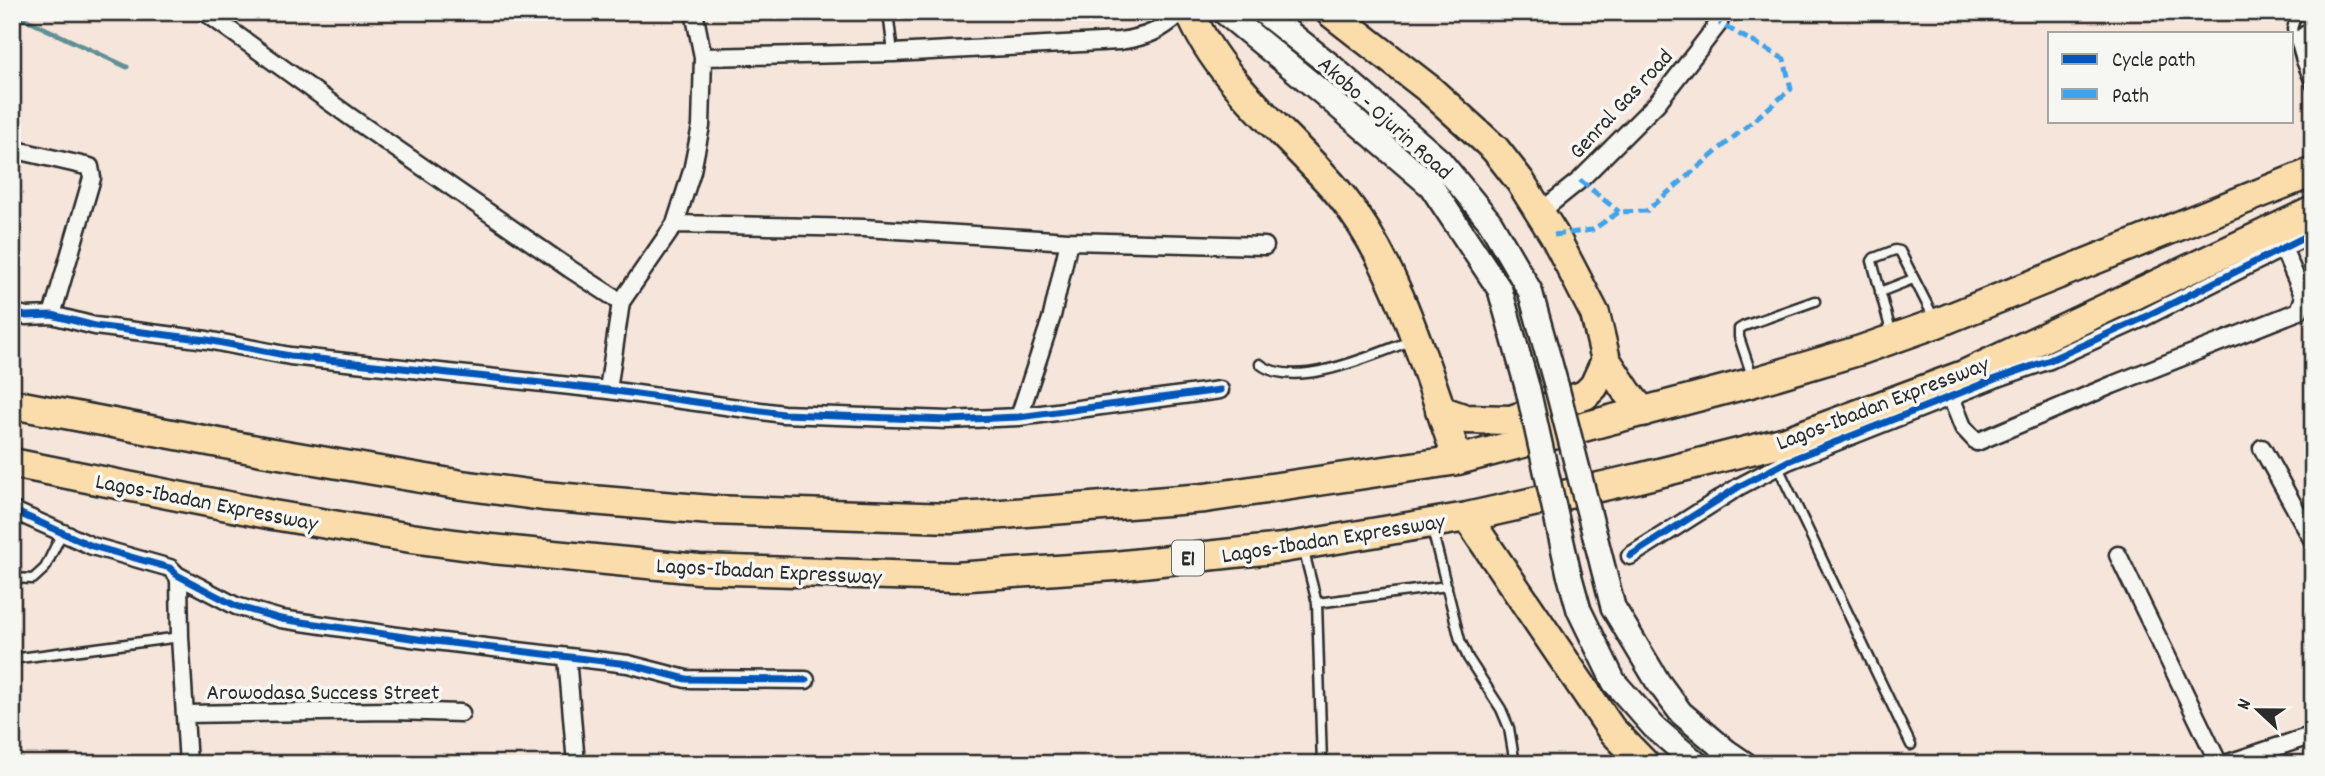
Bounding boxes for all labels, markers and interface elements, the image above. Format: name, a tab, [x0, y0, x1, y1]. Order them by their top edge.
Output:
legend	[2048, 32, 2294, 122]
street label: Genral Gas road	[1563, 43, 1682, 168]
text: Cycle path	[2112, 47, 2195, 77]
street label: Akobo - Ojurin Road	[1309, 50, 1458, 189]
text: Path	[2112, 83, 2149, 113]
street label: Lagos-Ibadan Expressway	[1772, 349, 1995, 461]
street label: Lagos-Ibadan Expressway	[92, 467, 321, 542]
street label: Lagos-Ibadan Expressway	[1219, 506, 1448, 574]
road number: E1	[1172, 540, 1204, 576]
street label: Lagos-Ibadan Expressway	[655, 551, 883, 596]
north arrow	[2224, 674, 2294, 744]
street label: Arowodasa Success Street	[207, 678, 439, 711]
text: N	[2231, 696, 2260, 714]

